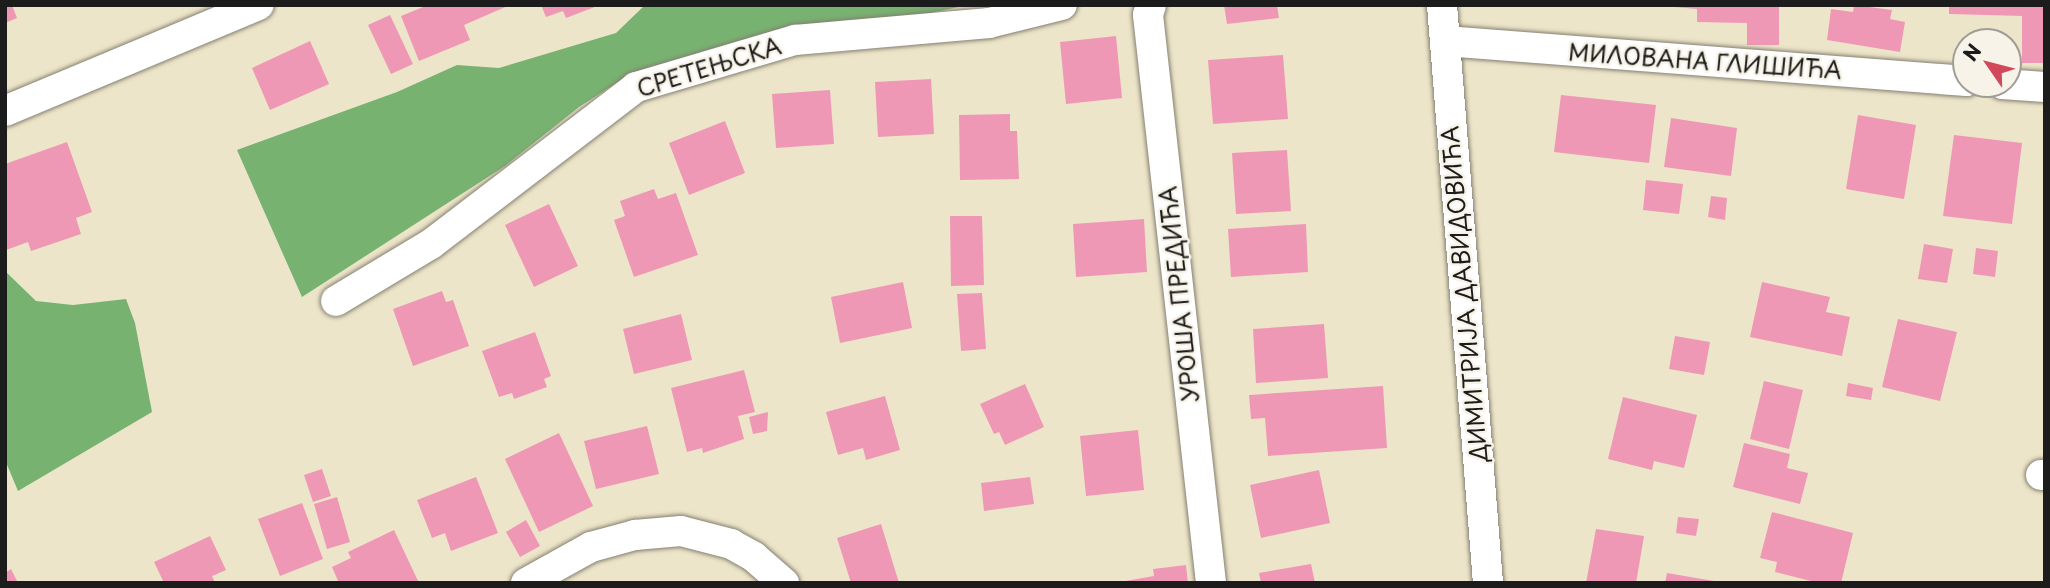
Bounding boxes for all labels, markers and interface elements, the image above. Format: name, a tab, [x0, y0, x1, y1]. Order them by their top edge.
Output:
north arrow	[1952, 28, 2022, 98]
street label: СРЕТЕЊСКА	[633, 32, 785, 102]
street label: МИЛОВАНА ГЛИШИЋА	[1567, 38, 1843, 84]
text: N	[1956, 38, 1987, 66]
street label: ДИМИТРИЈА ДАВИДОВИЋА	[1436, 125, 1492, 463]
street label: УРОША ПРЕДИЋА	[1154, 184, 1204, 404]

